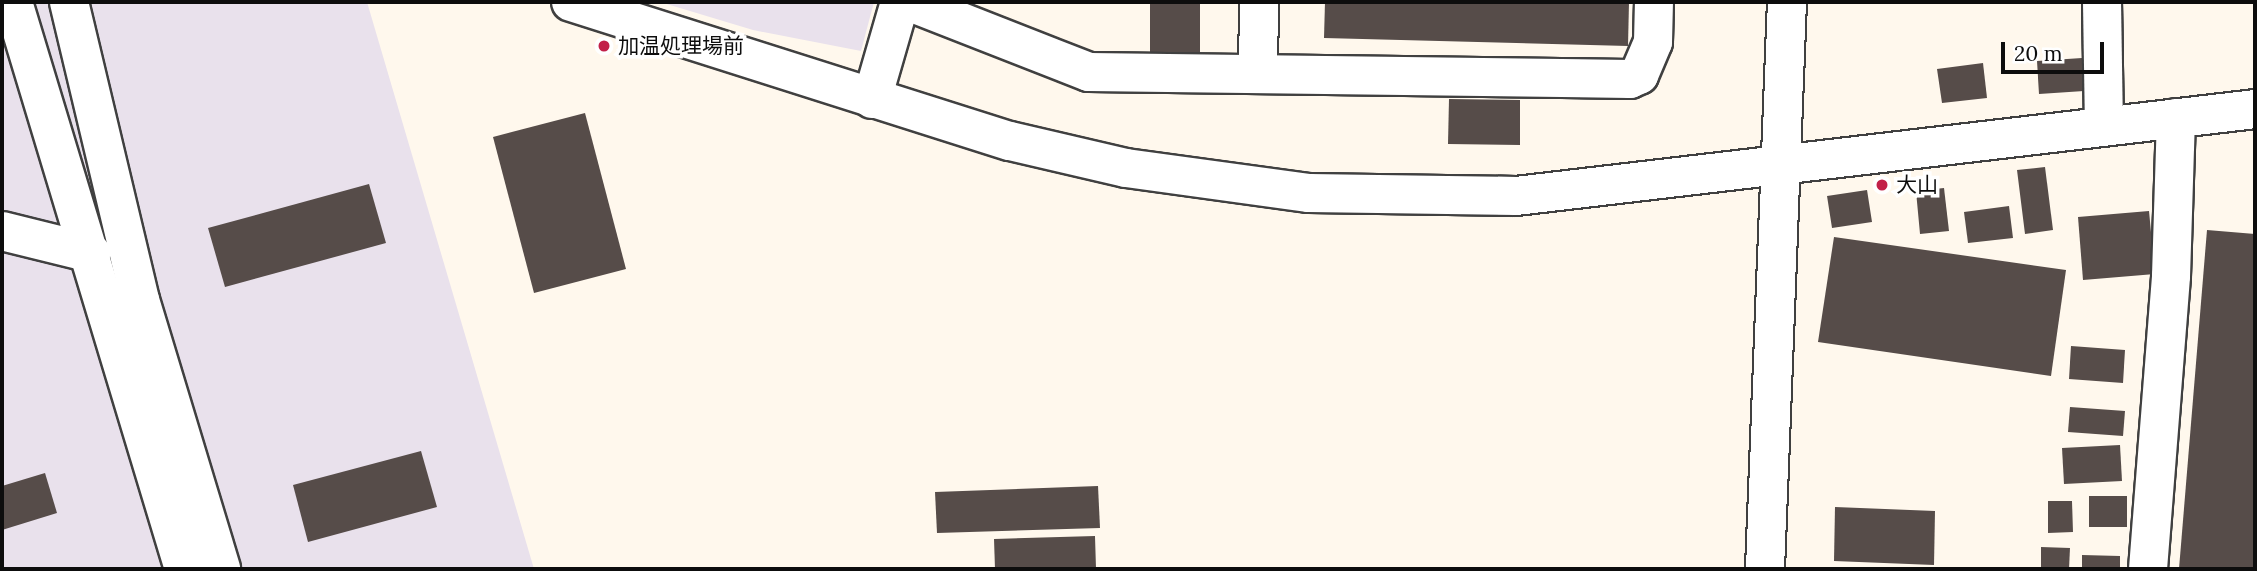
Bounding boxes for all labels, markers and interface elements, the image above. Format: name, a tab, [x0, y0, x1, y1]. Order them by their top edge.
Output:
scale bar	[2005, 28, 2108, 72]
place label: 加温処理場前	[618, 33, 744, 59]
marker: 加温処理場前	[596, 38, 612, 54]
text: 20 m	[2014, 40, 2063, 67]
place label: 大山	[1896, 172, 1938, 198]
marker: 大山	[1874, 177, 1890, 193]

